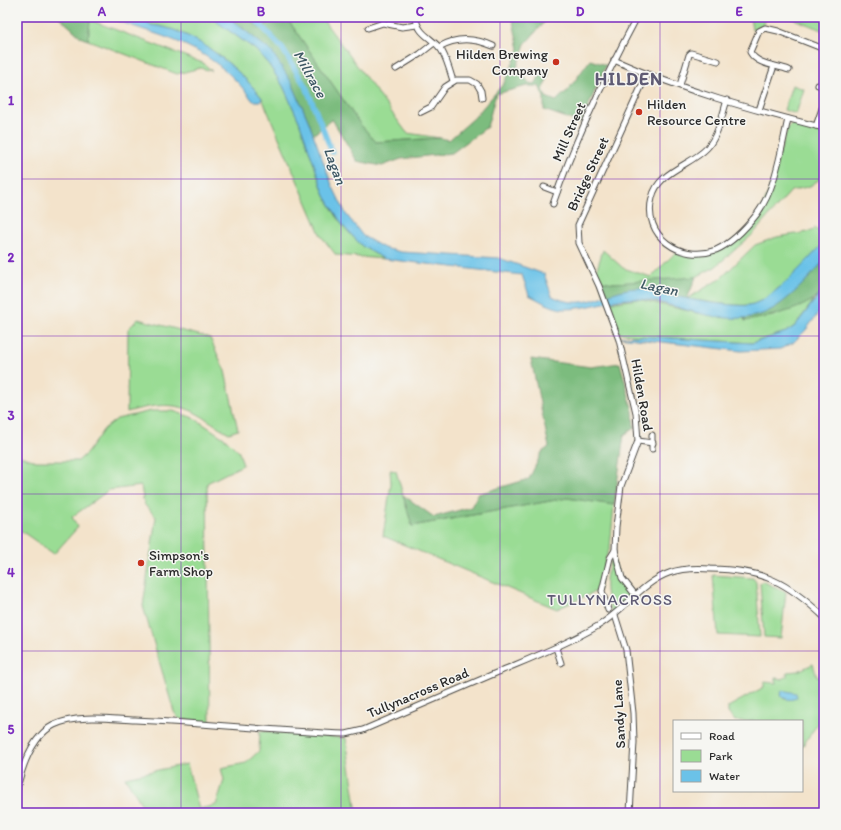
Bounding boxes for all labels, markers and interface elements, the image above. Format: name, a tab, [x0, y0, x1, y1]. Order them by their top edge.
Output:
text: A	[97, 4, 107, 19]
text: B	[257, 4, 266, 19]
text: C	[416, 4, 425, 19]
text: D	[576, 4, 585, 19]
text: E	[735, 4, 743, 19]
place label: Hilden Brewing Company	[456, 46, 549, 79]
water label: Millrace	[290, 47, 331, 102]
marker: Hilden Brewing Company	[551, 57, 561, 67]
district label: HILDEN	[595, 68, 663, 90]
text: 1	[8, 93, 14, 108]
place label: Hilden Resource Centre	[647, 96, 746, 129]
street label: Mill Street	[548, 100, 590, 164]
marker: Hilden Resource Centre	[634, 107, 644, 117]
street label: Bridge Street	[563, 134, 613, 214]
water label: Lagan	[320, 145, 350, 187]
text: 2	[8, 250, 15, 265]
water label: Lagan	[638, 274, 680, 300]
street label: Hilden Road	[627, 358, 657, 433]
text: 3	[7, 408, 15, 423]
place label: Simpson's Farm Shop	[149, 547, 213, 580]
marker: Simpson's Farm Shop	[136, 558, 146, 568]
text: 4	[7, 565, 15, 580]
district label: TULLYNACROSS	[547, 590, 673, 609]
street label: Tullynacross Road	[365, 664, 472, 722]
street label: Sandy Lane	[609, 679, 629, 749]
legend	[673, 720, 803, 792]
text: 5	[8, 722, 15, 737]
text: Road	[709, 729, 735, 743]
text: Park	[709, 749, 733, 763]
text: Water	[709, 769, 740, 783]

